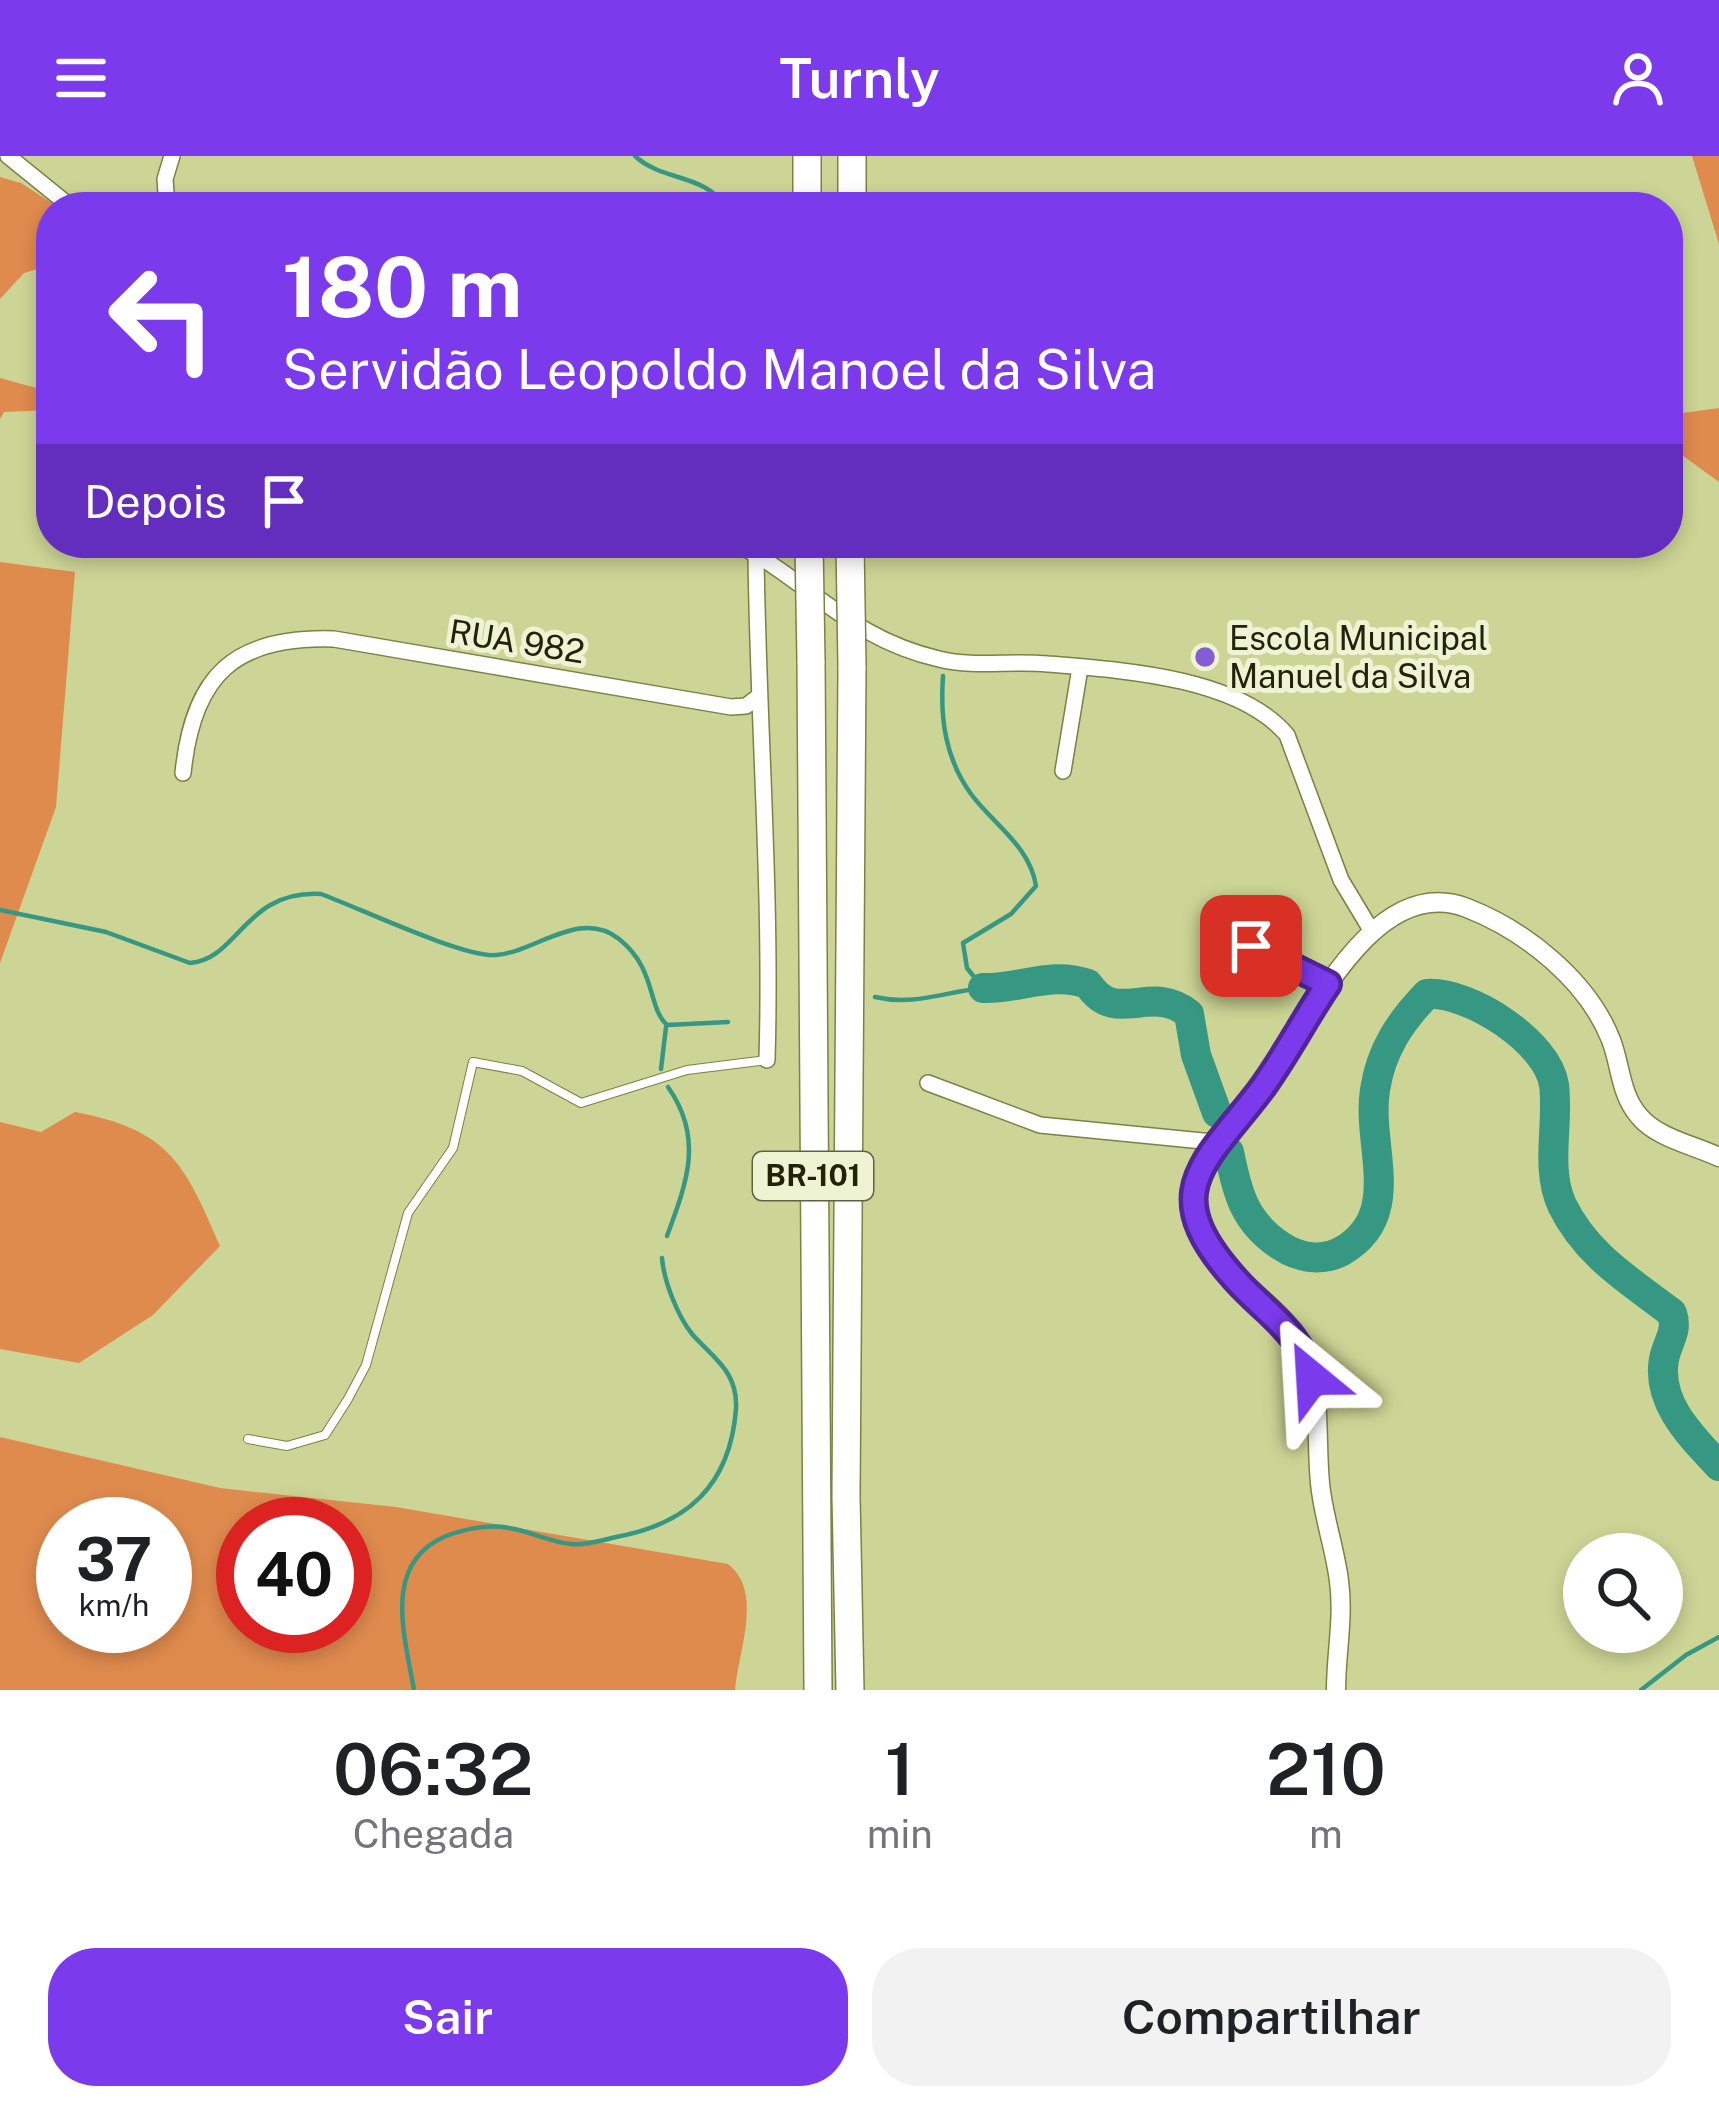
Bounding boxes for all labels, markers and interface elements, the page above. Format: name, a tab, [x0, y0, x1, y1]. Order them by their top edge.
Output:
icon: menu	[48, 45, 114, 111]
icon: person	[1605, 45, 1671, 111]
text: Turnly	[779, 47, 940, 110]
text: 180 m	[282, 237, 522, 336]
icon: left	[84, 240, 240, 396]
text: Servidão Leopoldo Manoel da Silva	[282, 338, 1156, 401]
icon: arrive	[251, 468, 317, 534]
text: Depois	[84, 475, 227, 528]
street label: RUA 982	[447, 612, 587, 670]
place label: Escola Municipal Manuel da Silva	[1229, 619, 1488, 695]
marker: Escola Municipal Manuel da Silva	[1192, 644, 1218, 670]
pin	[1200, 895, 1302, 997]
icon: arrive	[1218, 913, 1284, 979]
road number: BR-101	[753, 1152, 873, 1200]
position arrow	[1249, 1315, 1375, 1441]
speed limit sign: 40	[216, 1497, 372, 1653]
text: 37	[76, 1524, 152, 1595]
map controls	[1563, 1533, 1683, 1653]
button: search	[1563, 1533, 1683, 1653]
text: km/h	[79, 1587, 149, 1623]
text: 06:32	[333, 1727, 534, 1811]
text: 1	[885, 1727, 915, 1811]
text: 210	[1266, 1727, 1386, 1811]
text: Chegada	[353, 1811, 514, 1857]
text: min	[867, 1811, 933, 1857]
text: m	[1309, 1811, 1343, 1857]
button: Sair	[48, 1948, 848, 2086]
button: Compartilhar	[872, 1948, 1671, 2086]

